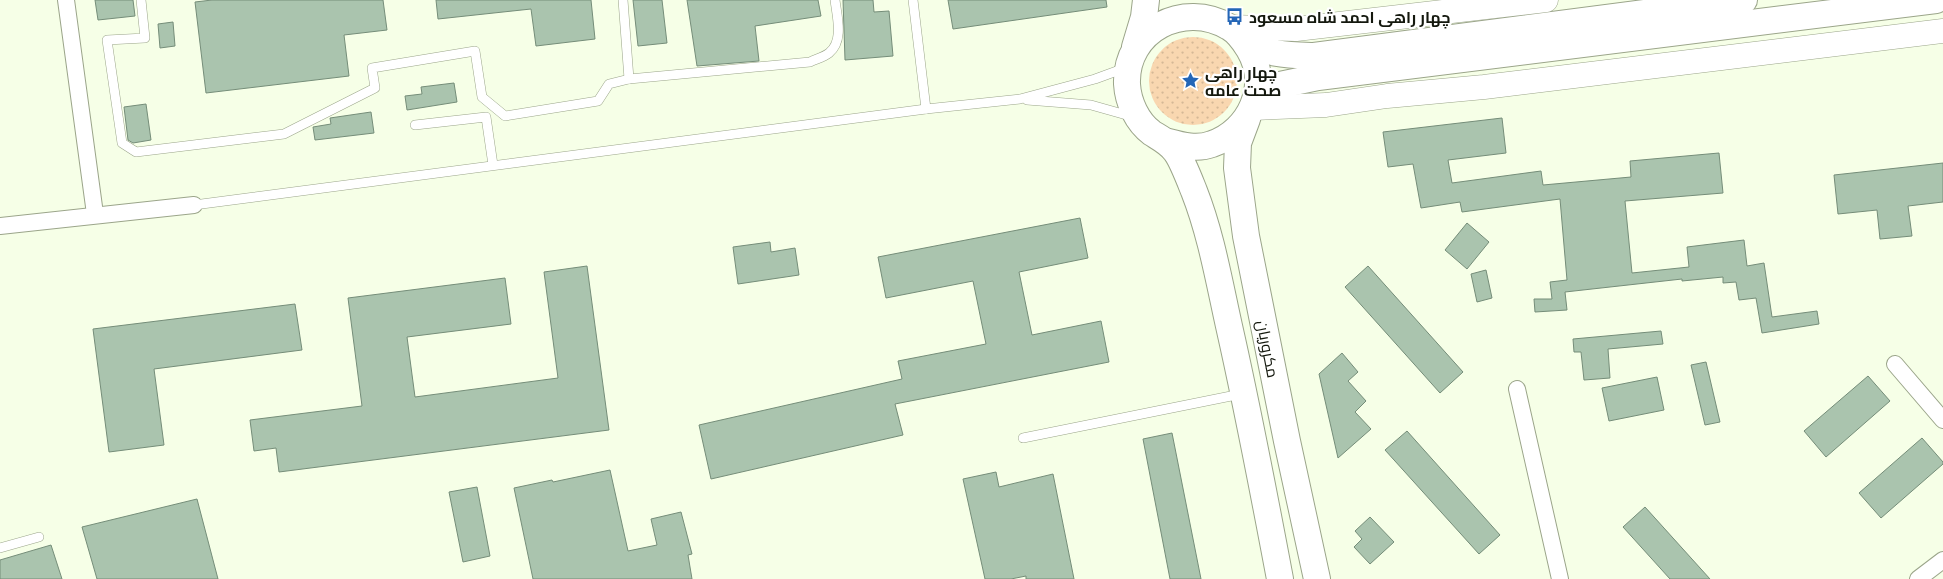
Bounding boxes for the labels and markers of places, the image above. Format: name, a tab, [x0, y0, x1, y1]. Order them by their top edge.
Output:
bus stop icon: چهار راهی احمد شاه مسعود	[1225, 7, 1245, 27]
place label: چهار راهی احمد شاه مسعود	[1249, 8, 1451, 29]
place label: چهار راهی صحت عامه	[1205, 63, 1281, 100]
place icon: چهار راهی صحت عامه	[1181, 71, 1201, 91]

